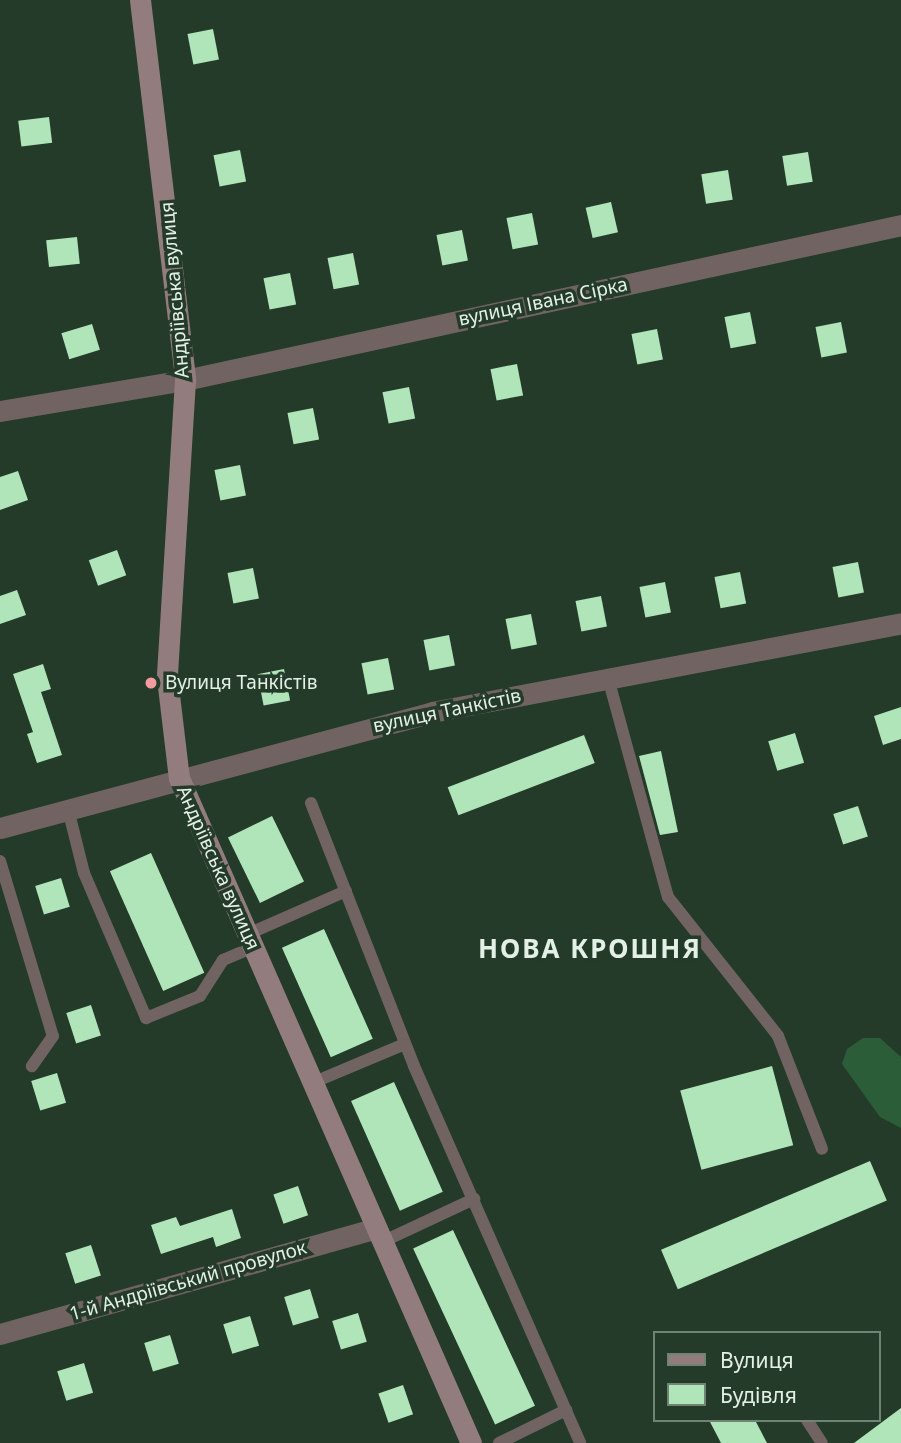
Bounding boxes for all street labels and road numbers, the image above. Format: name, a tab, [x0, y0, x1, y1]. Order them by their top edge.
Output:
street label: Андріївська вулиця	[156, 201, 194, 379]
street label: вулиця Івана Сірка	[456, 273, 630, 331]
street label: вулиця Танкістів	[371, 684, 523, 738]
street label: Андріївська вулиця	[172, 782, 264, 954]
street label: 1-й Андріївський провулок	[67, 1236, 309, 1326]

